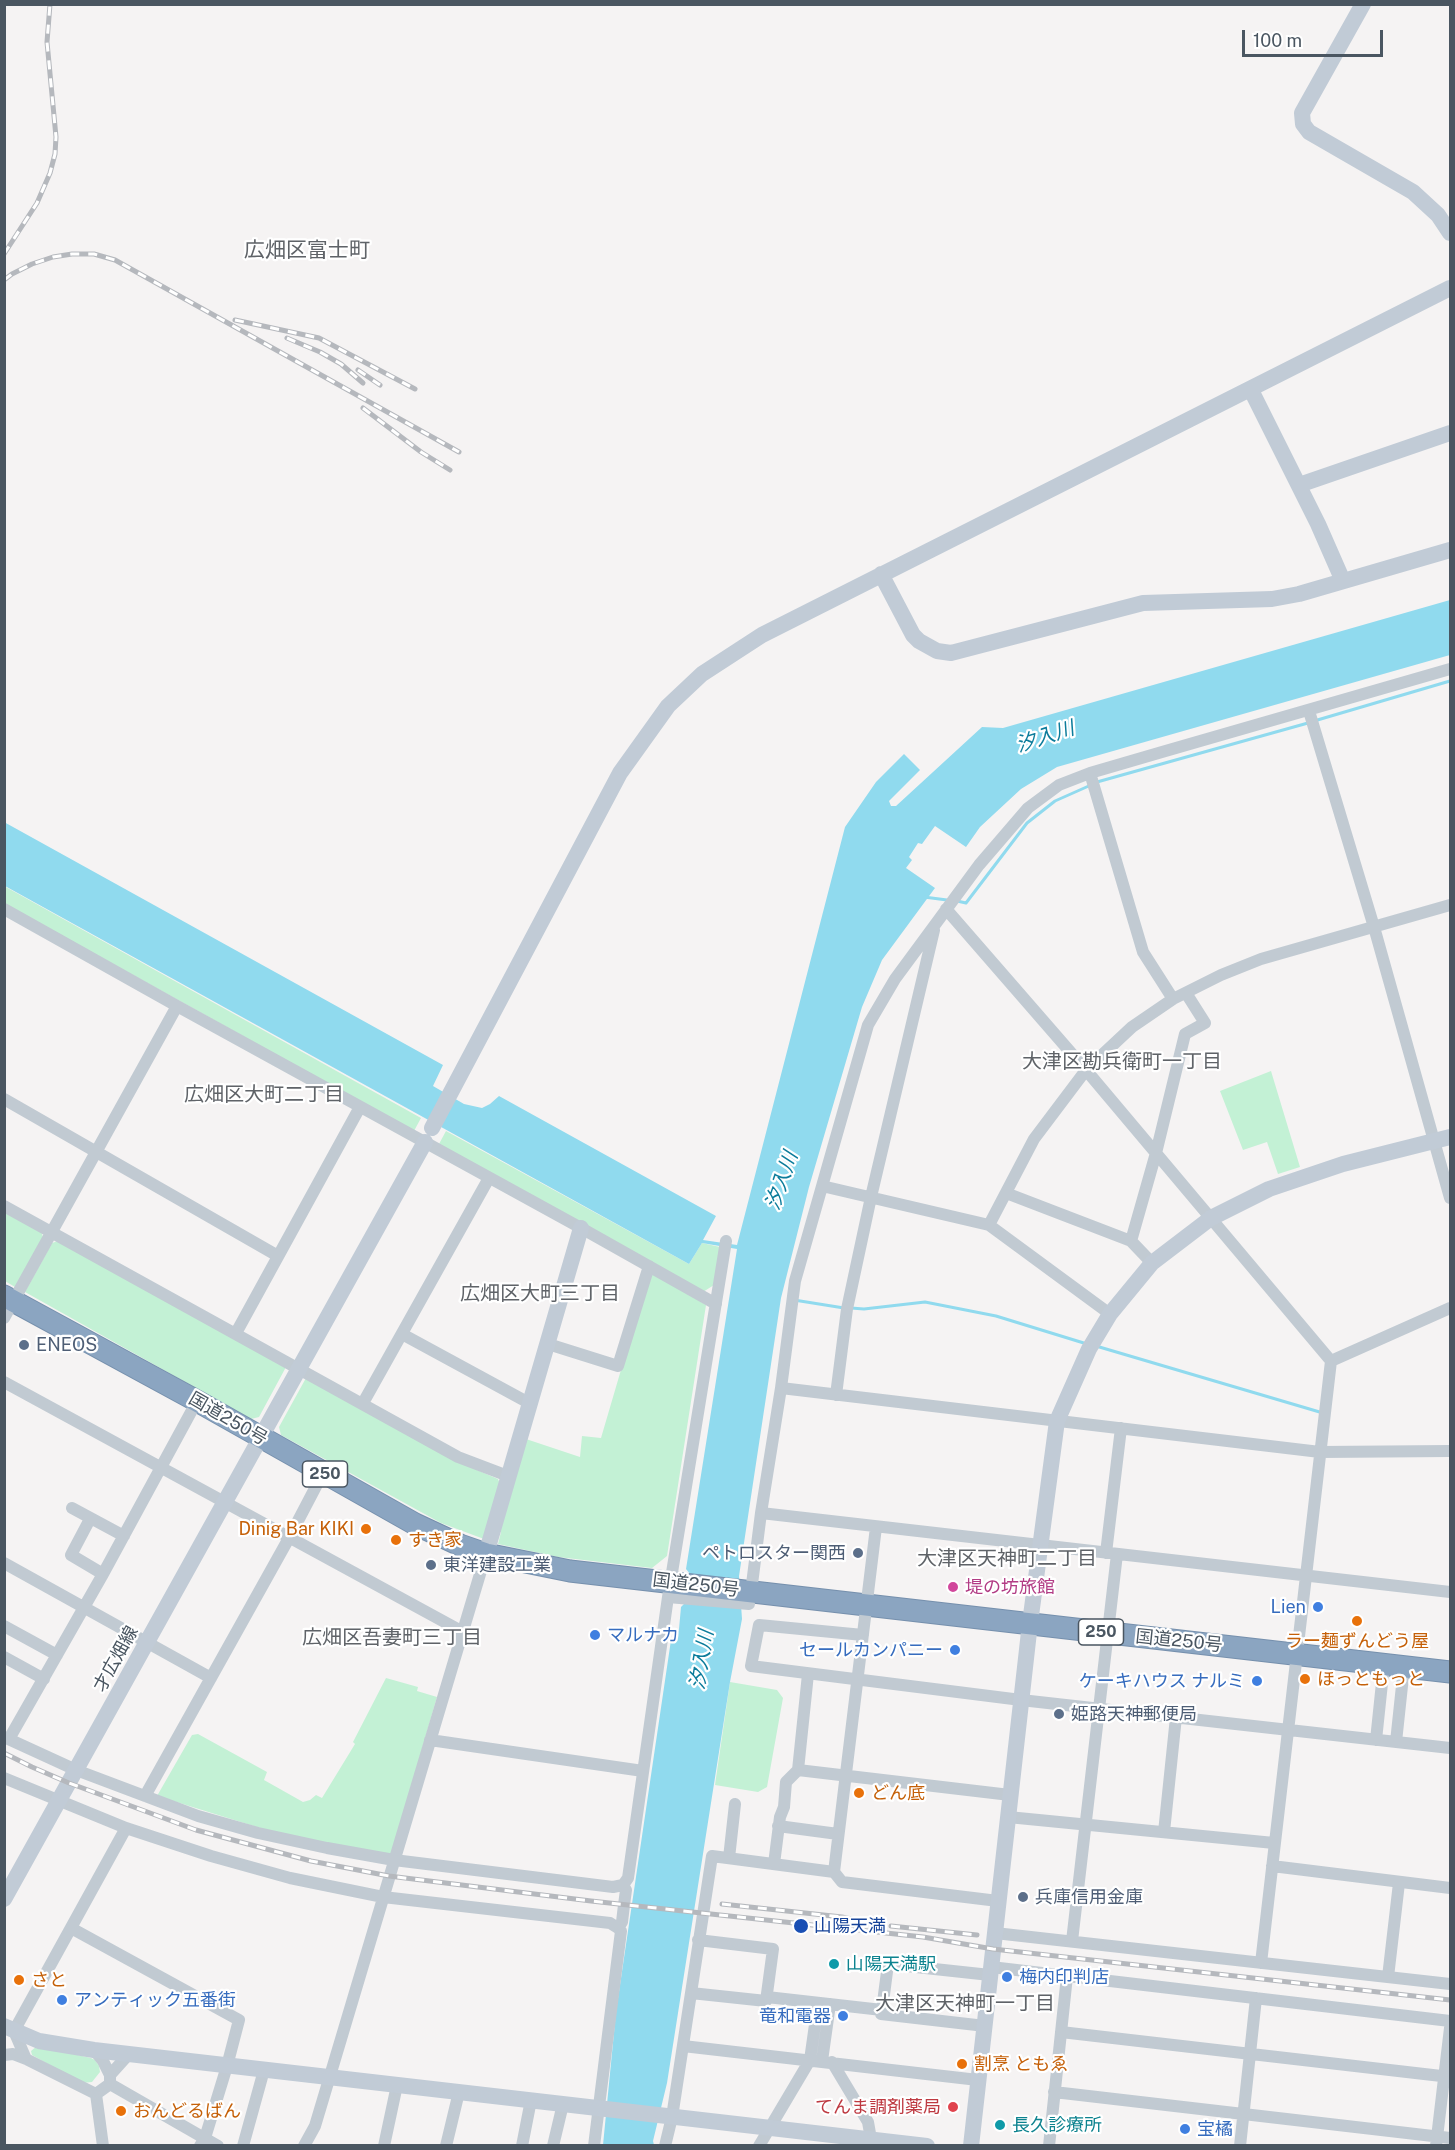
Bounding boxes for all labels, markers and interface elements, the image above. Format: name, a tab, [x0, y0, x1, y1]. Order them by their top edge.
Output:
scale bar	[1245, 18, 1386, 56]
text: 100 m	[1253, 30, 1302, 51]
district label: 広畑区富士町	[244, 238, 370, 264]
water label: 汐入川	[1013, 716, 1077, 758]
district label: 大津区勘兵衛町一丁目	[1022, 1050, 1222, 1074]
district label: 広畑区大町二丁目	[184, 1083, 344, 1107]
water label: 汐入川	[761, 1149, 803, 1213]
district label: 広畑区大町三丁目	[460, 1282, 620, 1306]
place label: ENEOS	[36, 1334, 97, 1356]
marker: ENEOS	[17, 1338, 31, 1352]
street label: 国道250号	[185, 1388, 271, 1450]
road number: 250	[302, 1461, 348, 1487]
place label: Dinig Bar KIKI	[238, 1518, 354, 1540]
marker: Dinig Bar KIKI	[359, 1522, 373, 1536]
place label: すき家	[408, 1529, 462, 1551]
marker: すき家	[389, 1533, 403, 1547]
place label: ペトロスター関西	[702, 1542, 846, 1564]
marker: ペトロスター関西	[851, 1546, 865, 1560]
district label: 大津区天神町二丁目	[917, 1547, 1097, 1571]
place label: 東洋建設工業	[443, 1554, 551, 1576]
marker: 東洋建設工業	[424, 1558, 438, 1572]
street label: 国道250号	[651, 1569, 741, 1601]
place label: 堤の坊旅館	[965, 1576, 1055, 1598]
marker: 堤の坊旅館	[946, 1580, 960, 1594]
place label: Lien	[1271, 1596, 1306, 1618]
marker: Lien	[1311, 1600, 1325, 1614]
marker: ラー麺ずんどう屋	[1350, 1614, 1364, 1628]
road number: 250	[1078, 1619, 1124, 1645]
street label: 才広畑線	[89, 1622, 143, 1696]
place label: マルナカ	[607, 1624, 679, 1646]
district label: 広畑区吾妻町三丁目	[302, 1626, 482, 1650]
street label: 国道250号	[1134, 1626, 1224, 1656]
marker: マルナカ	[588, 1628, 602, 1642]
water label: 汐入川	[685, 1628, 719, 1692]
place label: ラー麺ずんどう屋	[1285, 1630, 1429, 1652]
place label: セールカンパニー	[799, 1639, 943, 1661]
marker: セールカンパニー	[948, 1643, 962, 1657]
place label: ほっともっと	[1317, 1668, 1425, 1690]
place label: ケーキハウス ナルミ	[1079, 1670, 1245, 1692]
marker: ほっともっと	[1298, 1672, 1312, 1686]
marker: ケーキハウス ナルミ	[1250, 1674, 1264, 1688]
place label: 姫路天神郵便局	[1071, 1703, 1197, 1725]
marker: 姫路天神郵便局	[1052, 1707, 1066, 1721]
place label: どん底	[871, 1782, 925, 1804]
marker: どん底	[852, 1786, 866, 1800]
place label: 兵庫信用金庫	[1035, 1886, 1143, 1908]
marker: 兵庫信用金庫	[1016, 1890, 1030, 1904]
place label: 山陽天満	[814, 1915, 886, 1937]
marker: 山陽天満	[792, 1917, 810, 1935]
place label: 山陽天満駅	[846, 1953, 936, 1975]
marker: 山陽天満駅	[827, 1957, 841, 1971]
place label: 梅内印判店	[1019, 1966, 1109, 1988]
place label: さと	[31, 1969, 67, 1991]
marker: 梅内印判店	[1000, 1970, 1014, 1984]
marker: さと	[12, 1973, 26, 1987]
place label: アンティック五番街	[74, 1989, 236, 2011]
district label: 大津区天神町一丁目	[875, 1992, 1055, 2016]
marker: アンティック五番街	[55, 1993, 69, 2007]
place label: 竜和電器	[759, 2005, 831, 2027]
marker: 竜和電器	[836, 2009, 850, 2023]
place label: 割烹 ともゑ	[974, 2053, 1068, 2075]
marker: 割烹 ともゑ	[955, 2057, 969, 2071]
place label: てんま調剤薬局	[815, 2096, 941, 2118]
place label: おんどるばん	[133, 2100, 241, 2122]
marker: てんま調剤薬局	[946, 2100, 960, 2114]
marker: おんどるばん	[114, 2104, 128, 2118]
place label: 長久診療所	[1012, 2114, 1102, 2136]
marker: 長久診療所	[993, 2118, 1007, 2132]
place label: 宝橘	[1197, 2118, 1233, 2140]
marker: 宝橘	[1178, 2122, 1192, 2136]

